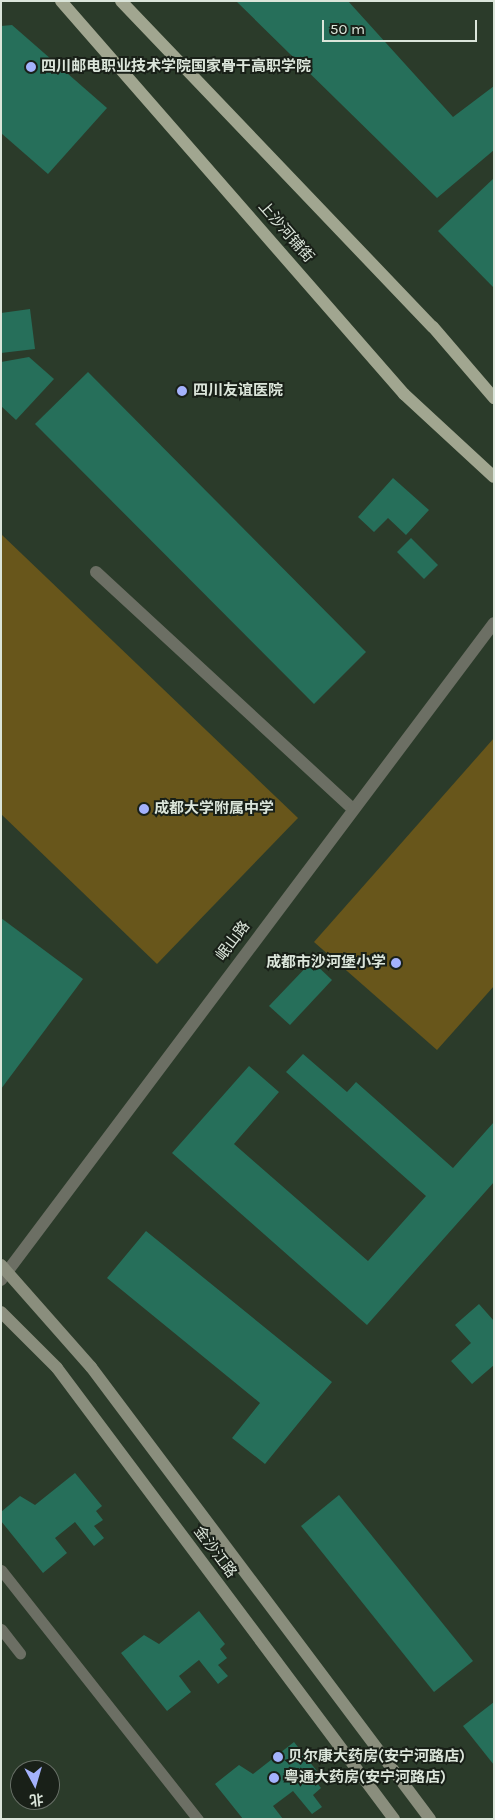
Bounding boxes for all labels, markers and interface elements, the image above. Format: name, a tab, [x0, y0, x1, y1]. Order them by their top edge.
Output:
scale bar	[325, 10, 480, 42]
text: 50 m	[330, 20, 365, 38]
place label: 四川邮电职业技术学院国家骨干高职学院	[41, 58, 311, 76]
marker: 四川邮电职业技术学院国家骨干高职学院	[25, 61, 37, 73]
street label: 上沙河铺街	[255, 198, 317, 266]
place label: 四川友谊医院	[193, 382, 283, 400]
marker: 四川友谊医院	[175, 384, 189, 398]
place label: 成都大学附属中学	[154, 800, 274, 818]
marker: 成都大学附属中学	[138, 803, 150, 815]
street label: 岷山路	[212, 918, 254, 964]
place label: 成都市沙河堡小学	[266, 954, 386, 972]
marker: 成都市沙河堡小学	[390, 957, 402, 969]
street label: 金沙江路	[190, 1523, 240, 1581]
place label: 贝尔康大药房(安宁河路店)	[288, 1748, 465, 1766]
marker: 贝尔康大药房(安宁河路店)	[272, 1751, 284, 1763]
north arrow	[10, 1760, 60, 1810]
place label: 粤通大药房(安宁河路店)	[284, 1769, 446, 1787]
marker: 粤通大药房(安宁河路店)	[268, 1772, 280, 1784]
text: 北	[29, 1790, 44, 1809]

